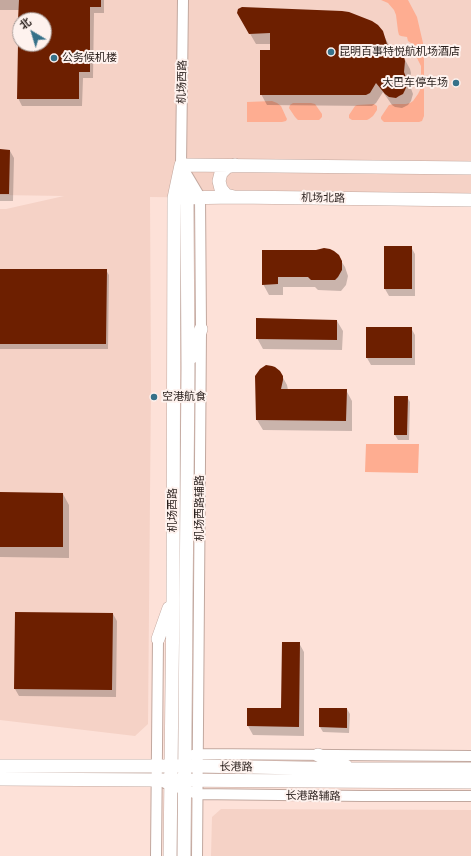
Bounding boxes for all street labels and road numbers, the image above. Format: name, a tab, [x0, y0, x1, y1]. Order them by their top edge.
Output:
street label: 机场西路	[175, 60, 189, 104]
street label: 机场北路	[301, 191, 345, 205]
street label: 机场西路辅路	[193, 475, 207, 541]
street label: 机场西路	[166, 488, 180, 532]
street label: 长港路	[219, 760, 253, 774]
street label: 长港路辅路	[285, 789, 341, 803]

